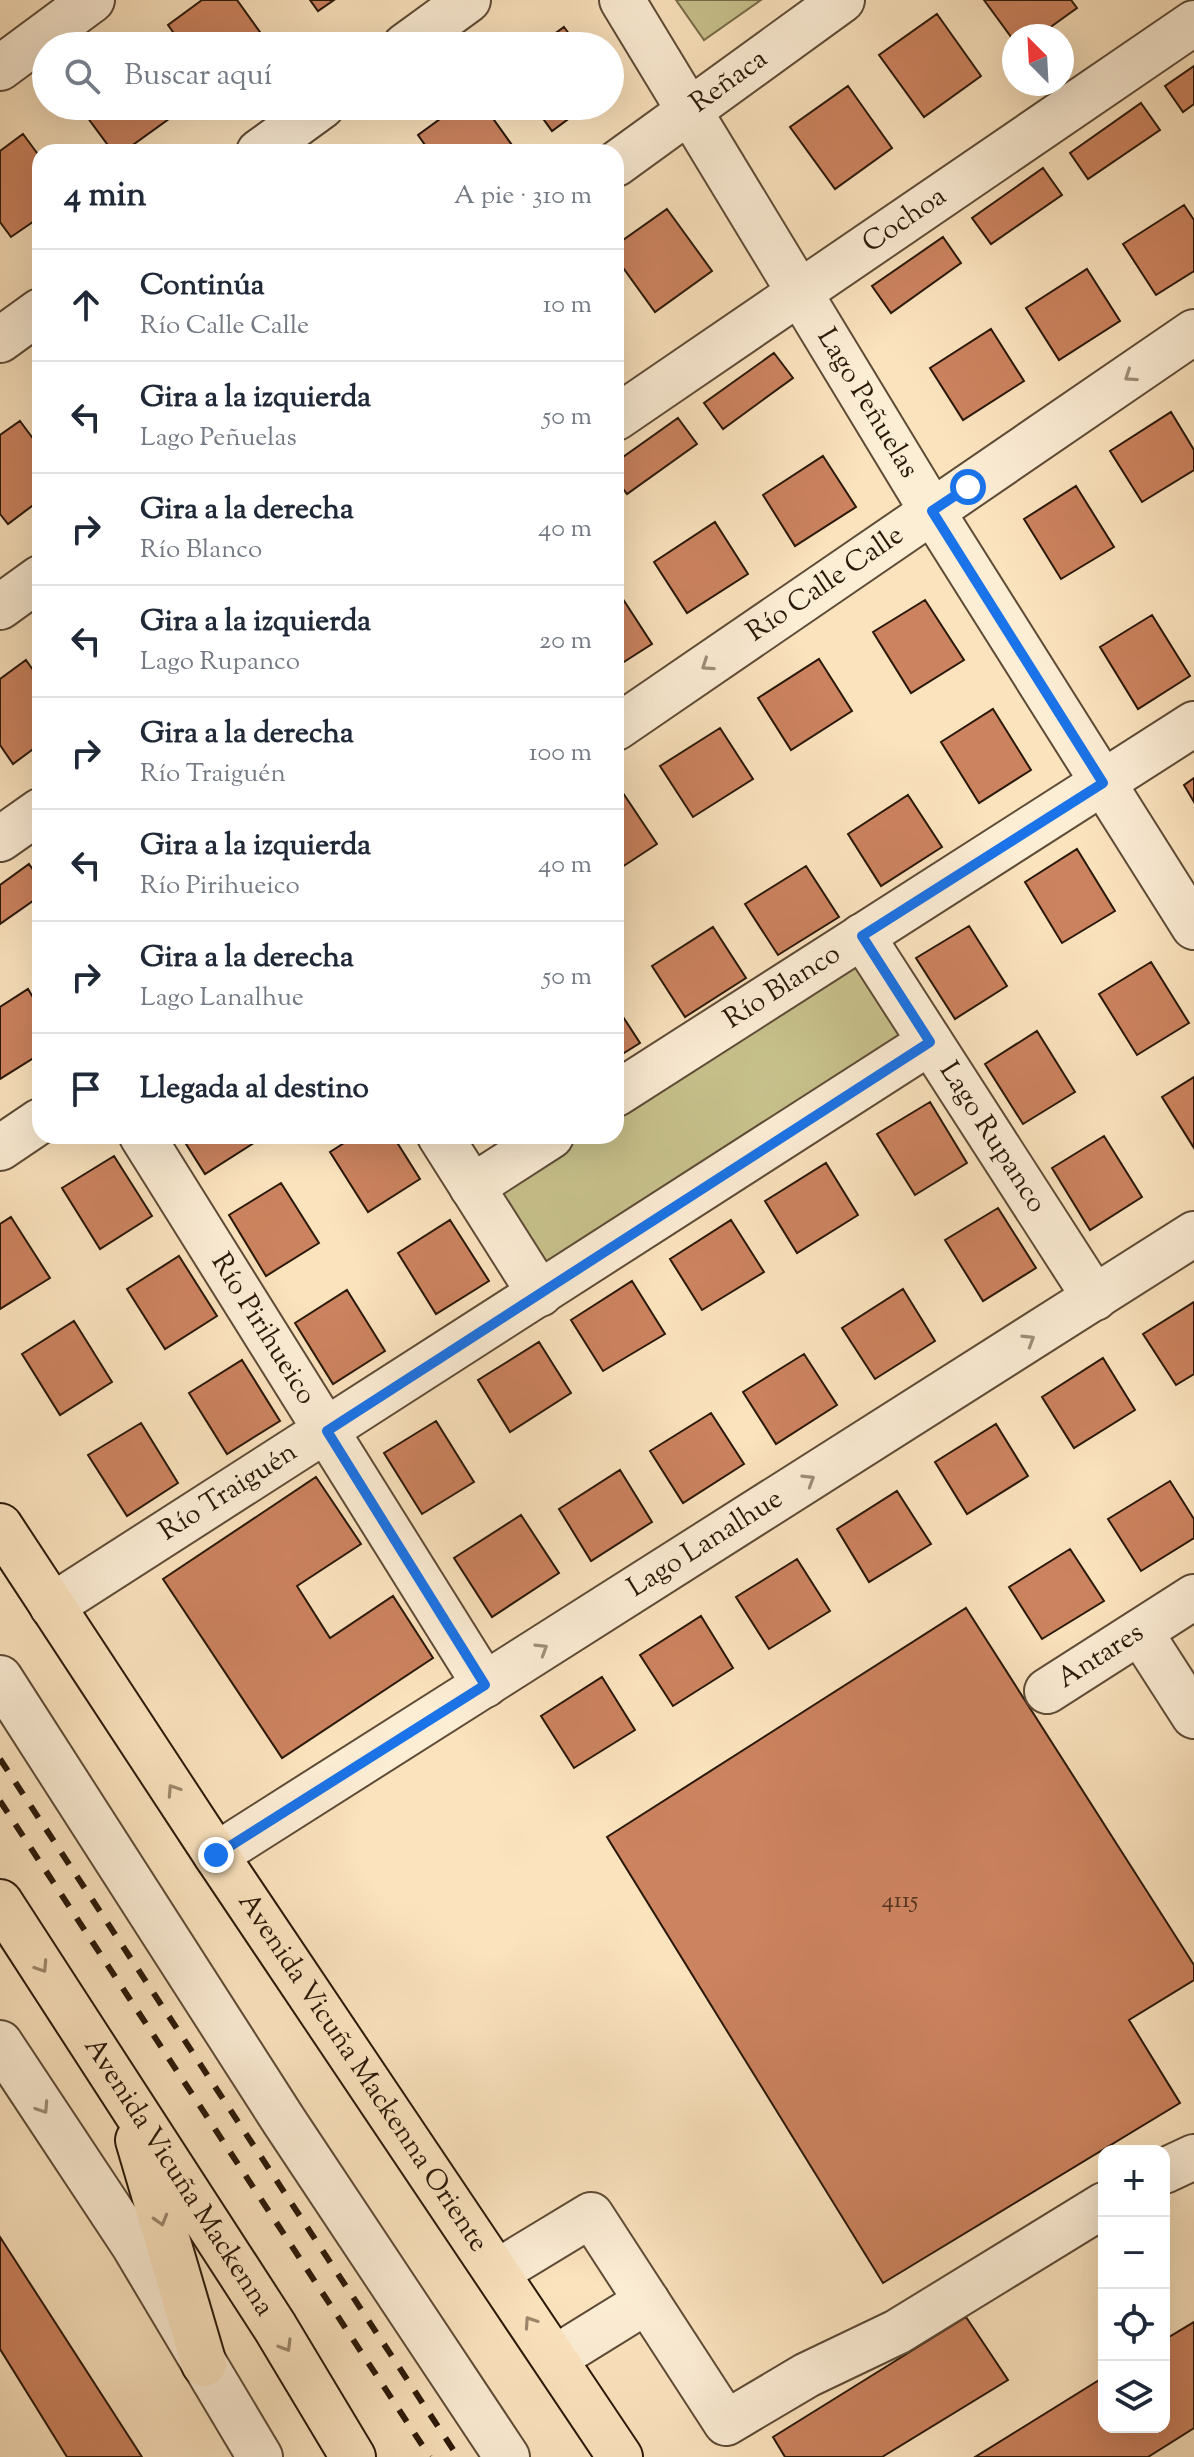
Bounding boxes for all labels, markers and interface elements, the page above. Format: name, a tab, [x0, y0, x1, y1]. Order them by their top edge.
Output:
north arrow	[1002, 24, 1074, 96]
search box	[32, 32, 624, 120]
street label: Reñaca	[682, 40, 776, 124]
icon: search	[60, 54, 104, 98]
text: Buscar aquí	[124, 55, 272, 98]
text: 4 min	[64, 172, 146, 221]
street label: Cochoa	[855, 177, 955, 264]
text: A pie · 310 m	[454, 178, 592, 215]
text: Continúa	[140, 265, 265, 308]
icon: ahead	[64, 283, 108, 327]
text: 10 m	[543, 287, 592, 324]
text: Río Calle Calle	[140, 308, 309, 345]
street label: Lago Peñuelas	[806, 321, 928, 486]
one-way arrow	[1124, 367, 1138, 382]
text: Gira a la izquierda	[140, 377, 371, 420]
icon: left	[64, 395, 108, 439]
text: 50 m	[542, 399, 592, 436]
text: Lago Peñuelas	[140, 420, 297, 457]
route start	[950, 469, 986, 505]
text: Gira a la derecha	[140, 489, 354, 532]
icon: right	[64, 507, 108, 551]
text: 40 m	[538, 511, 592, 548]
street label: Río Calle Calle	[739, 516, 912, 652]
text: Río Blanco	[140, 532, 262, 569]
text: Gira a la izquierda	[140, 601, 371, 644]
icon: left	[64, 619, 108, 663]
text: 20 m	[539, 623, 592, 660]
text: Lago Rupanco	[140, 644, 300, 681]
one-way arrow	[701, 655, 716, 670]
text: Gira a la derecha	[140, 713, 354, 756]
icon: right	[64, 731, 108, 775]
text: 100 m	[529, 735, 592, 772]
text: Río Traiguén	[140, 756, 286, 793]
text: Gira a la izquierda	[140, 825, 371, 868]
icon: left	[64, 843, 108, 887]
text: 40 m	[538, 847, 592, 884]
text: Río Pirihueico	[140, 868, 300, 905]
street label: Río Blanco	[717, 935, 849, 1040]
text: Gira a la derecha	[140, 937, 354, 980]
icon: right	[64, 955, 108, 999]
text: 50 m	[542, 959, 592, 996]
text: Lago Lanalhue	[140, 980, 304, 1017]
street label: Lago Rupanco	[928, 1054, 1055, 1221]
icon: arrive	[64, 1067, 108, 1111]
text: Llegada al destino	[140, 1068, 369, 1111]
street label: Río Pirihueico	[200, 1246, 325, 1413]
one-way arrow	[1020, 1335, 1034, 1350]
street label: Río Traiguén	[152, 1433, 306, 1552]
one-way arrow	[800, 1474, 815, 1489]
street label: Lago Lanalhue	[620, 1480, 791, 1608]
street label: Antares	[1050, 1614, 1152, 1699]
one-way arrow	[533, 1643, 548, 1658]
one-way arrow	[168, 1784, 183, 1799]
route end	[198, 1837, 234, 1873]
house number: 4115	[882, 1884, 918, 1918]
street label: Avenida Vicuña Mackenna Oriente	[227, 1885, 497, 2261]
one-way arrow	[33, 1959, 48, 1973]
street label: Avenida Vicuña Mackenna	[73, 2030, 283, 2325]
one-way arrow	[33, 2100, 48, 2114]
map controls	[1098, 2145, 1170, 2433]
button: +	[1098, 2145, 1170, 2217]
one-way arrow	[152, 2213, 169, 2227]
button: −	[1098, 2217, 1170, 2289]
button: locate	[1098, 2289, 1170, 2361]
one-way arrow	[525, 2317, 540, 2331]
one-way arrow	[276, 2337, 292, 2352]
button: layers	[1098, 2361, 1170, 2433]

